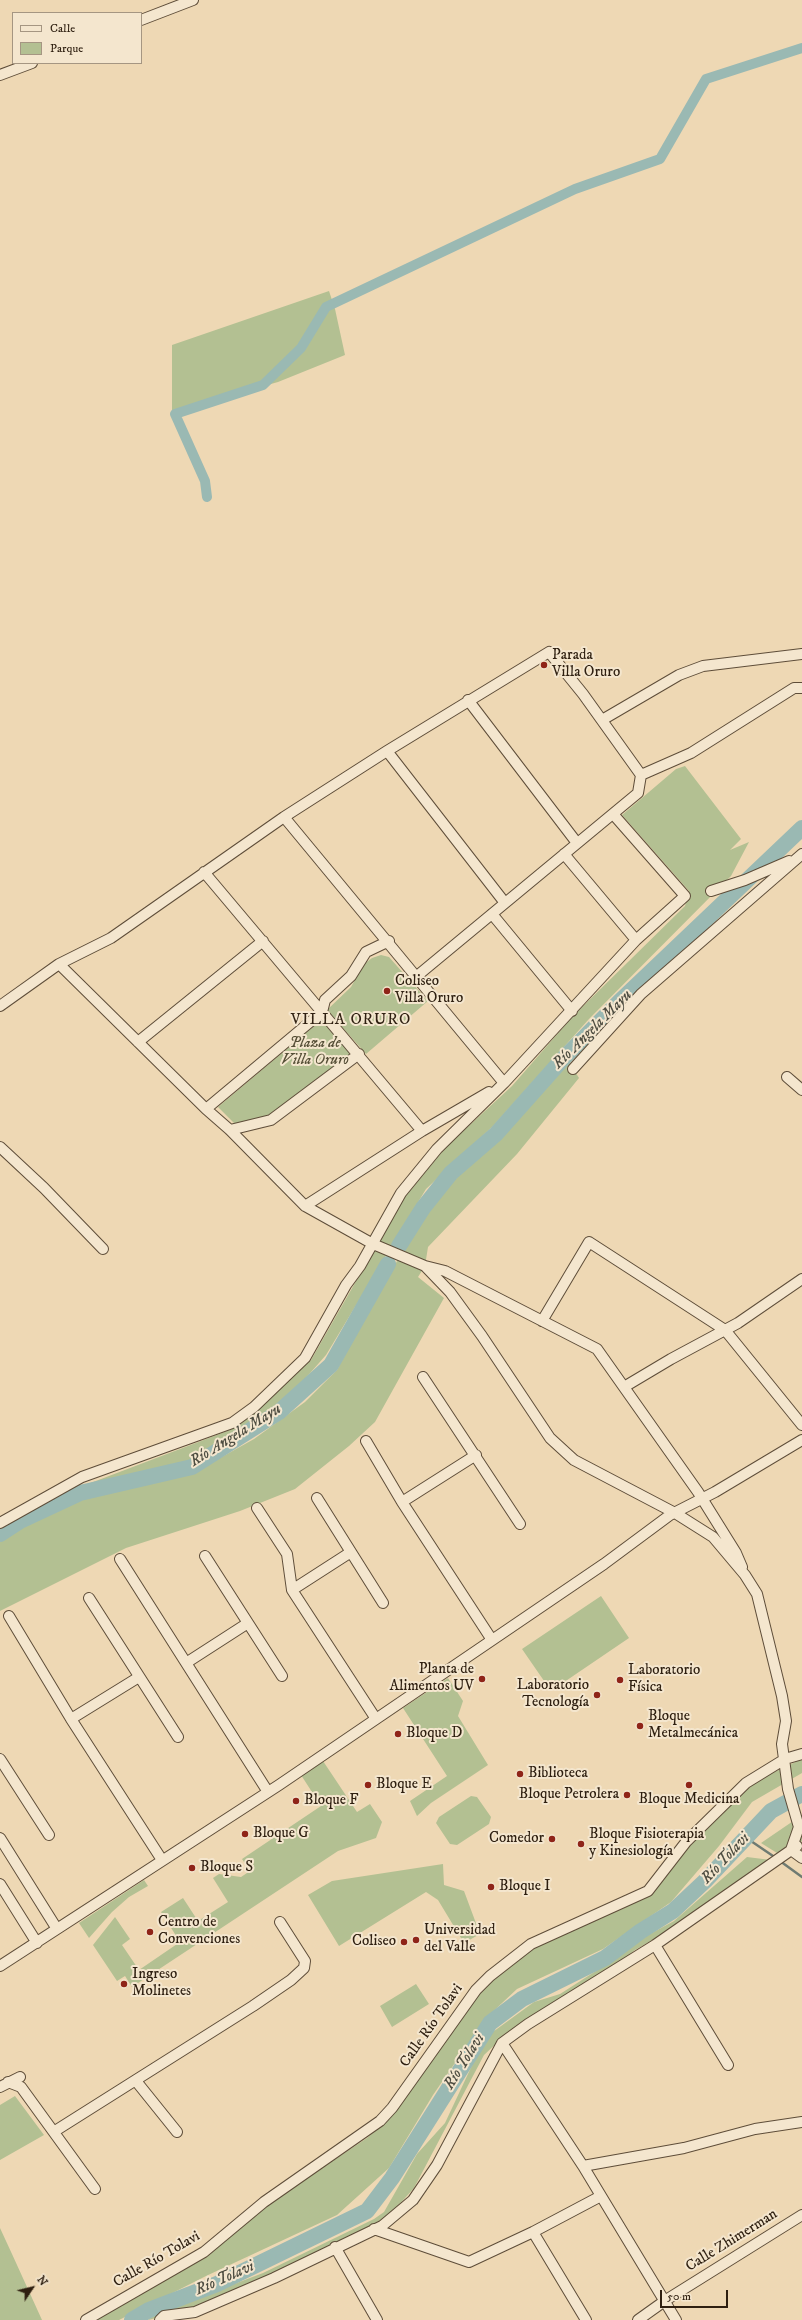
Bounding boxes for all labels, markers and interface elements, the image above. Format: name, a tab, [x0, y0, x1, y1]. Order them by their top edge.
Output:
legend	[12, 12, 142, 64]
text: Calle	[50, 21, 75, 36]
text: Parque	[50, 41, 83, 56]
place label: Parada Villa Oruro	[552, 647, 620, 682]
marker: Parada Villa Oruro	[539, 660, 549, 670]
place label: Coliseo Villa Oruro	[395, 973, 463, 1008]
marker: Coliseo Villa Oruro	[382, 986, 392, 996]
water label: Río Angela Mayu	[549, 986, 637, 1074]
district label: VILLA ORURO	[291, 1011, 411, 1031]
park label: Plaza de Villa Oruro	[281, 1035, 349, 1070]
water label: Río Angela Mayu	[187, 1400, 285, 1472]
place label: Planta de Alimentos UV	[389, 1661, 474, 1696]
place label: Laboratorio Física	[628, 1662, 700, 1697]
marker: Planta de Alimentos UV	[477, 1674, 487, 1684]
marker: Laboratorio Física	[615, 1675, 625, 1685]
place label: Laboratorio Tecnología	[517, 1677, 589, 1712]
marker: Laboratorio Tecnología	[592, 1690, 602, 1700]
place label: Bloque Metalmecánica	[648, 1708, 738, 1743]
marker: Bloque Metalmecánica	[635, 1721, 645, 1731]
place label: Bloque D	[406, 1725, 462, 1743]
marker: Bloque D	[393, 1729, 403, 1739]
place label: Biblioteca	[528, 1765, 588, 1783]
marker: Biblioteca	[515, 1769, 525, 1779]
place label: Bloque E	[376, 1776, 432, 1794]
marker: Bloque E	[363, 1780, 373, 1790]
marker: Bloque Medicina	[684, 1780, 694, 1790]
place label: Bloque Petrolera	[519, 1786, 619, 1804]
marker: Bloque Petrolera	[622, 1790, 632, 1800]
place label: Bloque Medicina	[639, 1791, 739, 1809]
place label: Bloque F	[304, 1792, 358, 1810]
marker: Bloque F	[291, 1796, 301, 1806]
place label: Bloque G	[253, 1825, 309, 1843]
place label: Bloque Fisioterapia y Kinesiología	[589, 1826, 704, 1861]
marker: Bloque G	[240, 1829, 250, 1839]
place label: Comedor	[489, 1830, 544, 1848]
water label: Río Tolavi	[698, 1830, 754, 1888]
marker: Comedor	[547, 1834, 557, 1844]
marker: Bloque Fisioterapia y Kinesiología	[576, 1839, 586, 1849]
place label: Bloque S	[200, 1859, 253, 1877]
marker: Bloque S	[187, 1863, 197, 1873]
place label: Bloque I	[499, 1878, 550, 1896]
marker: Bloque I	[486, 1882, 496, 1892]
place label: Centro de Convenciones	[158, 1914, 240, 1949]
place label: Universidad del Valle	[424, 1922, 496, 1957]
marker: Centro de Convenciones	[145, 1927, 155, 1937]
place label: Coliseo	[352, 1933, 396, 1951]
marker: Universidad del Valle	[411, 1935, 421, 1945]
marker: Coliseo	[399, 1937, 409, 1947]
place label: Ingreso Molinetes	[132, 1966, 191, 2001]
marker: Ingreso Molinetes	[119, 1979, 129, 1989]
street label: Calle Río Tolavi	[397, 1981, 467, 2071]
water label: Río Tolavi	[440, 2030, 490, 2094]
street label: Calle Zhimerman	[683, 2206, 781, 2276]
street label: Calle Río Tolavi	[110, 2228, 204, 2292]
water label: Río Tolavi	[193, 2258, 257, 2300]
north arrow	[12, 2268, 52, 2308]
text: N	[34, 2273, 50, 2289]
scale bar	[662, 2282, 730, 2308]
text: 50 m	[667, 2289, 691, 2304]

